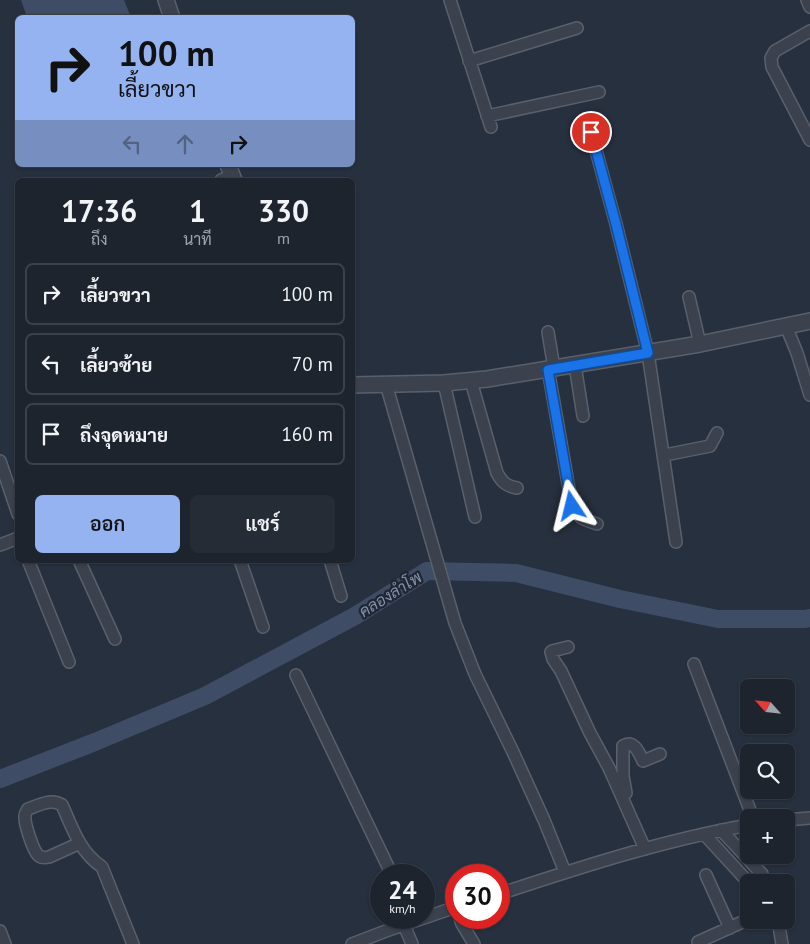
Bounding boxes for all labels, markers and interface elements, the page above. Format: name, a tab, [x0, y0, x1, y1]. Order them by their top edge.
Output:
text: 100 m	[118, 30, 215, 76]
icon: right	[35, 35, 100, 100]
text: เลี้ยวขวา	[118, 75, 196, 103]
pin	[570, 111, 612, 153]
icon: arrive	[577, 118, 605, 146]
icon: left	[118, 130, 146, 158]
icon: ahead	[171, 130, 199, 158]
icon: right	[224, 130, 252, 158]
text: 17:36	[61, 191, 137, 230]
text: 1	[189, 191, 206, 230]
text: 330	[258, 191, 309, 230]
text: m	[277, 228, 290, 248]
text: ถึง	[91, 229, 107, 249]
text: นาที	[183, 229, 212, 249]
icon: right	[37, 280, 65, 308]
text: 100 m	[281, 282, 333, 306]
text: เลี้ยวขวา	[80, 283, 151, 307]
icon: left	[37, 350, 65, 378]
text: 70 m	[292, 352, 333, 376]
text: เลี้ยวซ้าย	[80, 353, 152, 377]
icon: arrive	[37, 420, 65, 448]
text: 160 m	[281, 422, 333, 446]
text: ถึงจุดหมาย	[80, 423, 168, 447]
position arrow	[545, 479, 597, 531]
button: ออก	[35, 495, 180, 553]
button: แชร์	[190, 495, 335, 553]
water label: คลองลำโพ	[354, 566, 425, 621]
north arrow	[740, 679, 795, 734]
map controls	[740, 679, 795, 929]
button: search	[740, 744, 795, 799]
button: +	[740, 809, 795, 864]
speed limit sign: 30	[445, 864, 510, 929]
text: 24	[388, 874, 417, 906]
button: −	[740, 874, 795, 929]
text: km/h	[389, 901, 416, 916]

